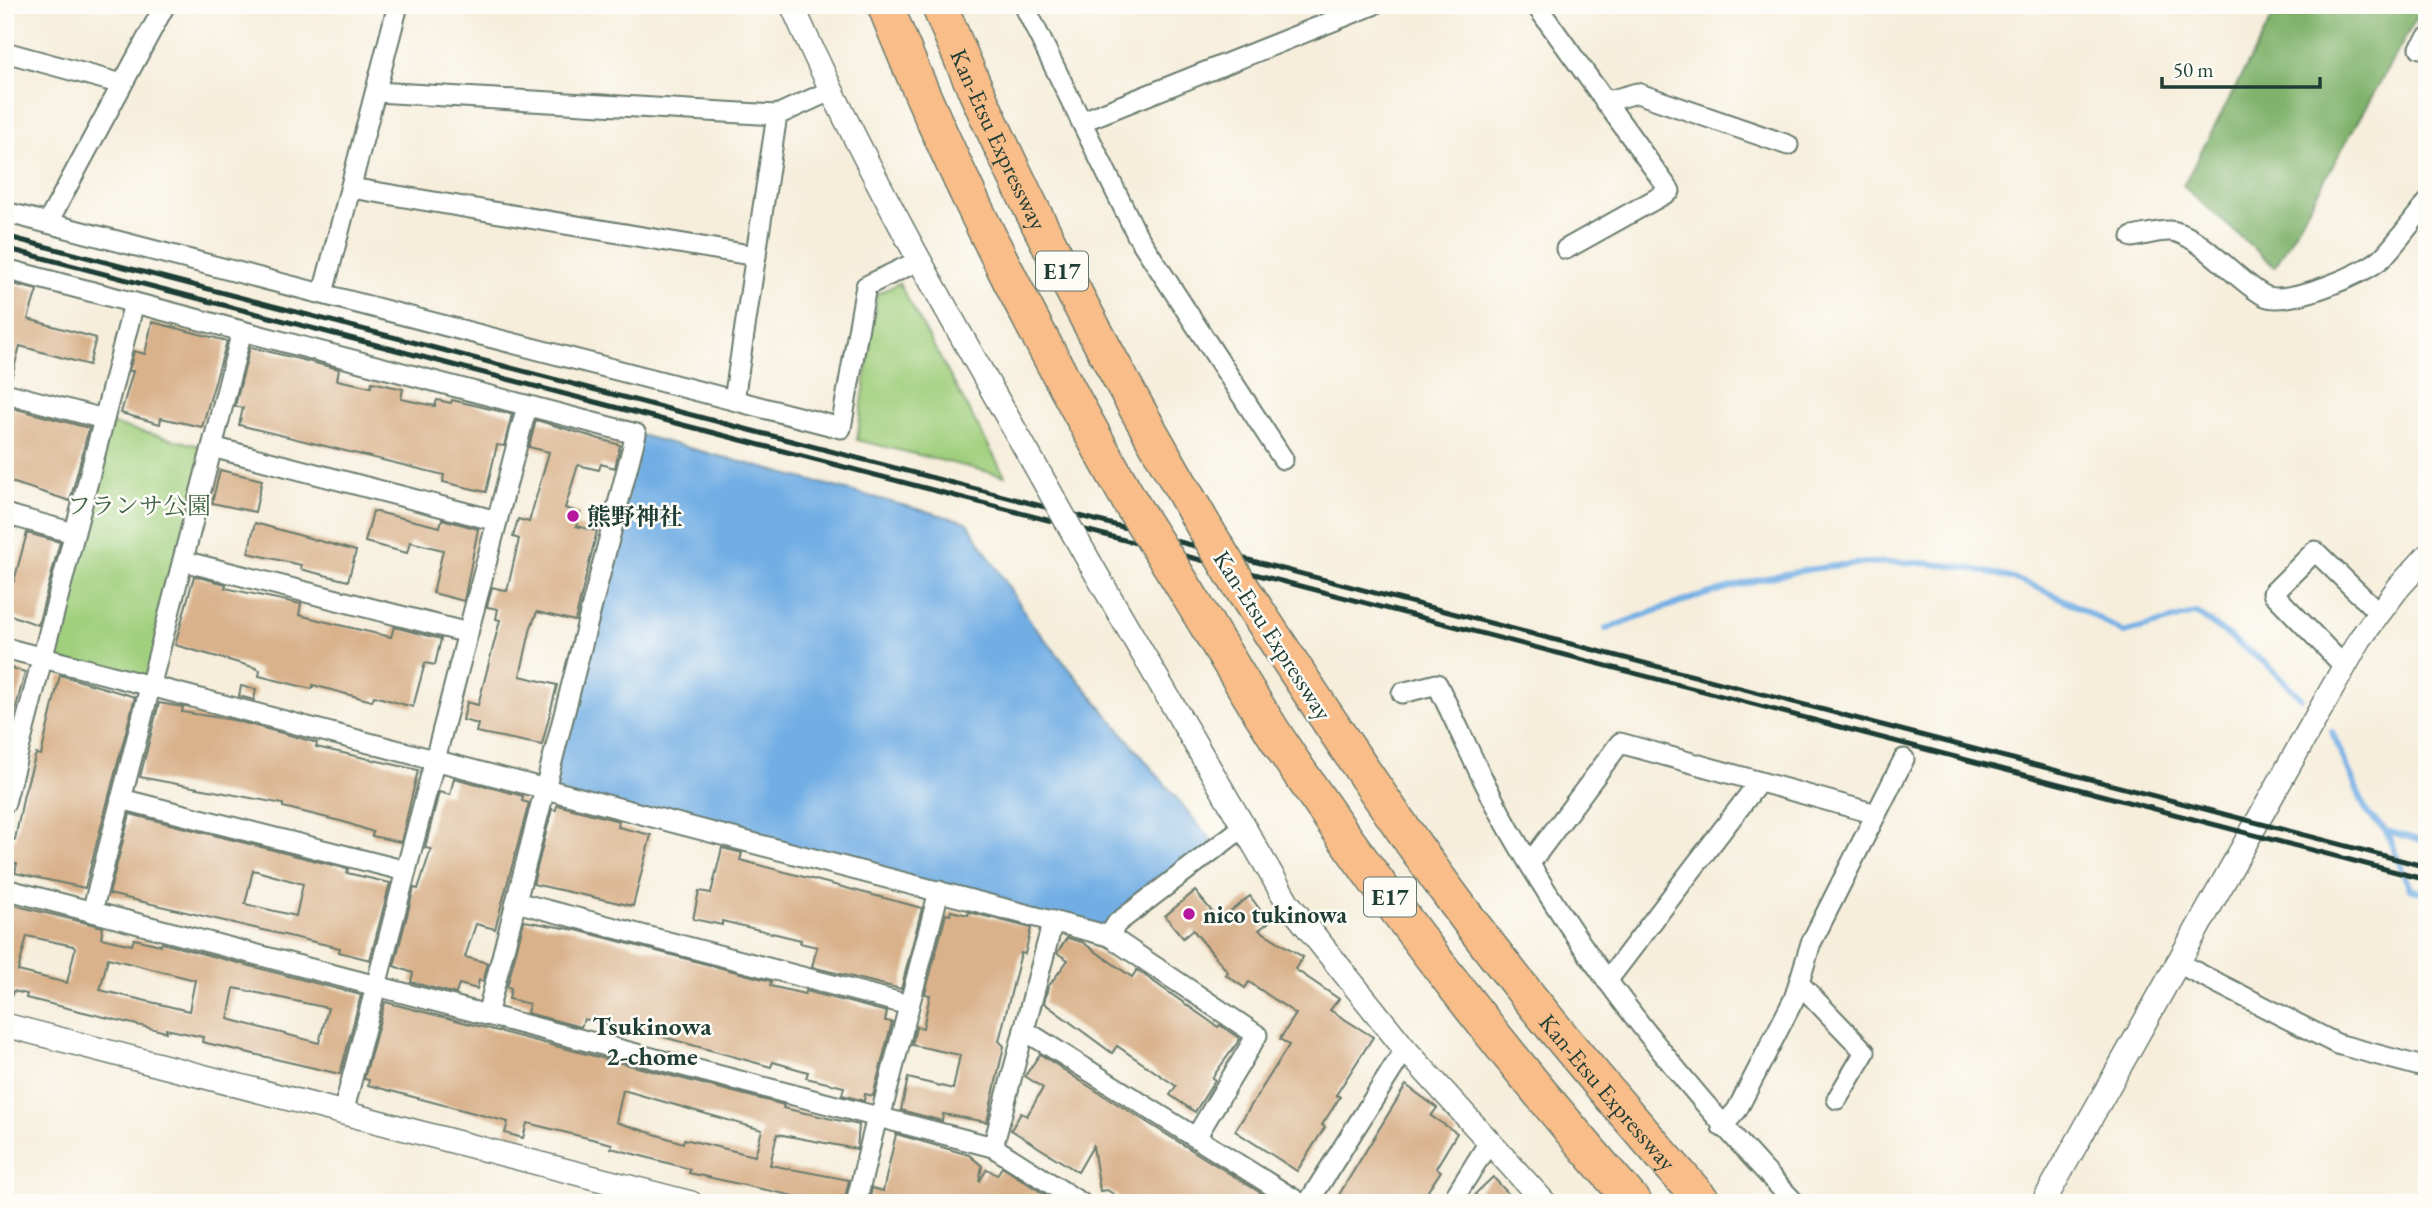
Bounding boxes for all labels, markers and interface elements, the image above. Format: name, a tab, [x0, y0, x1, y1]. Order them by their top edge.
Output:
street label: Kan-Etsu Expressway	[944, 44, 1055, 235]
scale bar	[2162, 46, 2320, 90]
text: 50 m	[2173, 56, 2214, 83]
road number: E17	[1036, 252, 1088, 290]
park label: フランサ公園	[67, 490, 211, 521]
place label: 熊野神社	[587, 501, 683, 532]
marker: 熊野神社	[565, 508, 581, 524]
street label: Kan-Etsu Expressway	[1207, 544, 1340, 726]
road number: E17	[1364, 877, 1416, 916]
place label: nico tukinowa	[1203, 899, 1347, 930]
marker: nico tukinowa	[1181, 906, 1197, 922]
street label: Kan-Etsu Expressway	[1533, 1007, 1684, 1177]
district label: Tsukinowa 2-chome	[592, 1009, 712, 1073]

